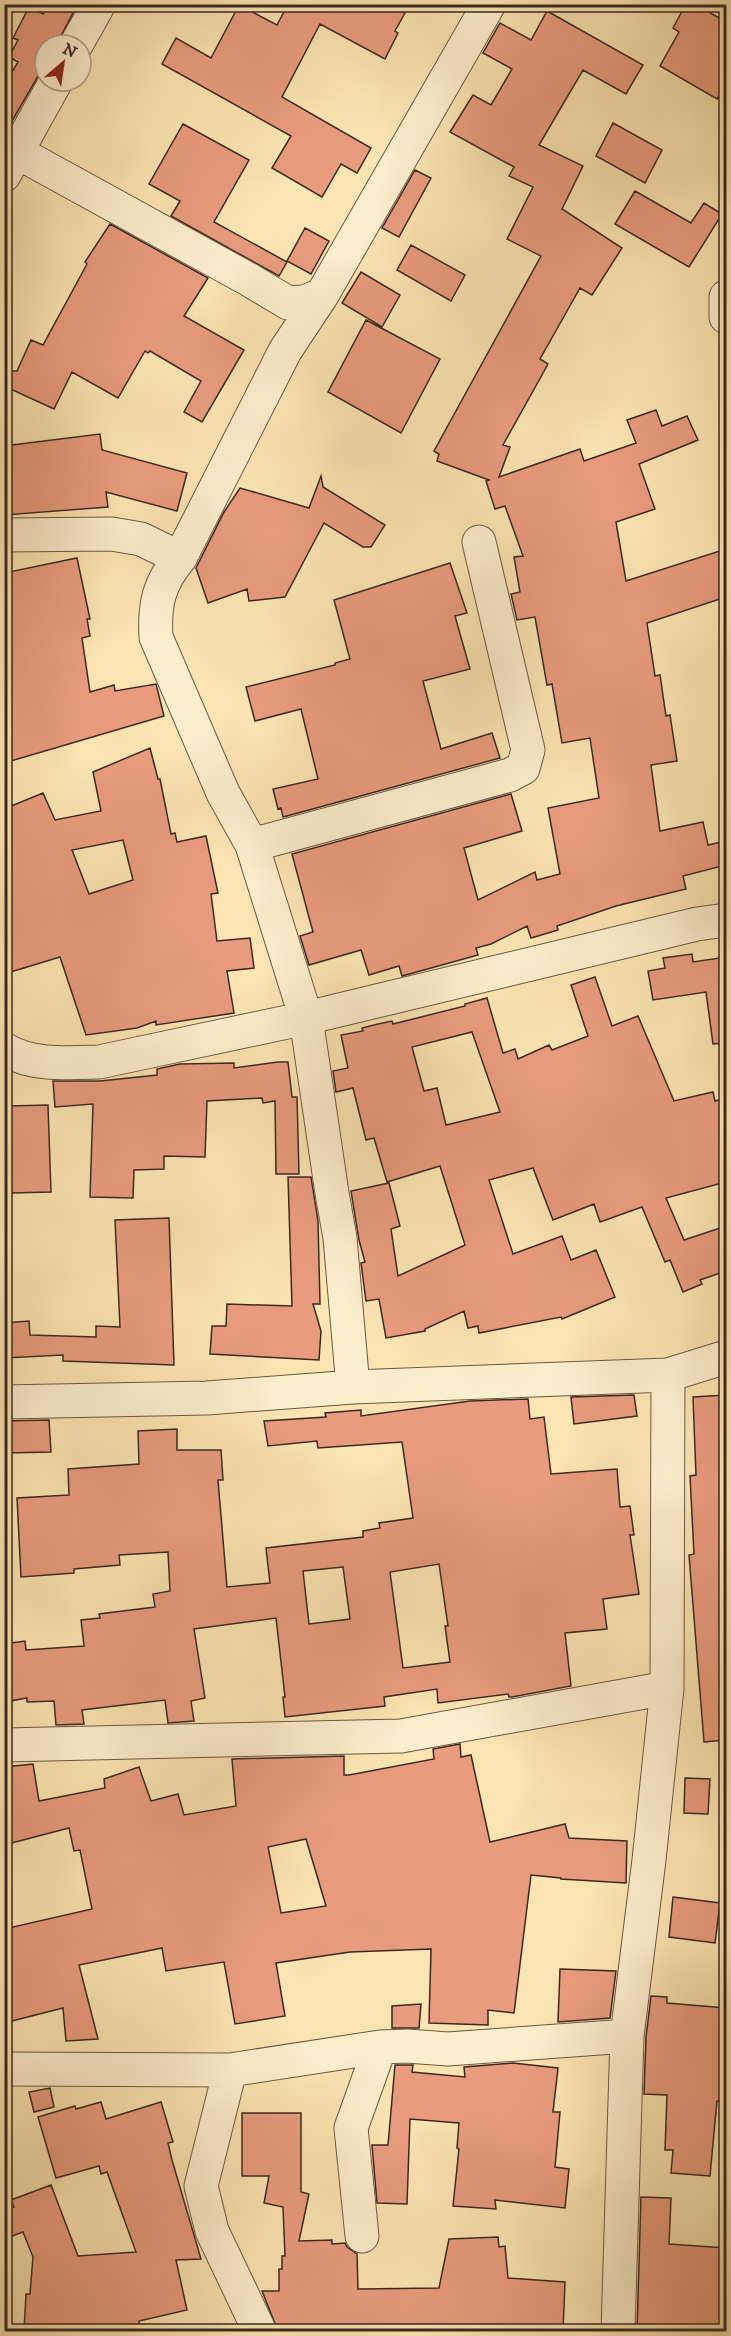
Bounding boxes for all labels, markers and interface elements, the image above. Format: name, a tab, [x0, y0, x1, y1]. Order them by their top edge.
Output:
north arrow	[33, 33, 93, 93]
text: N	[59, 39, 80, 63]

